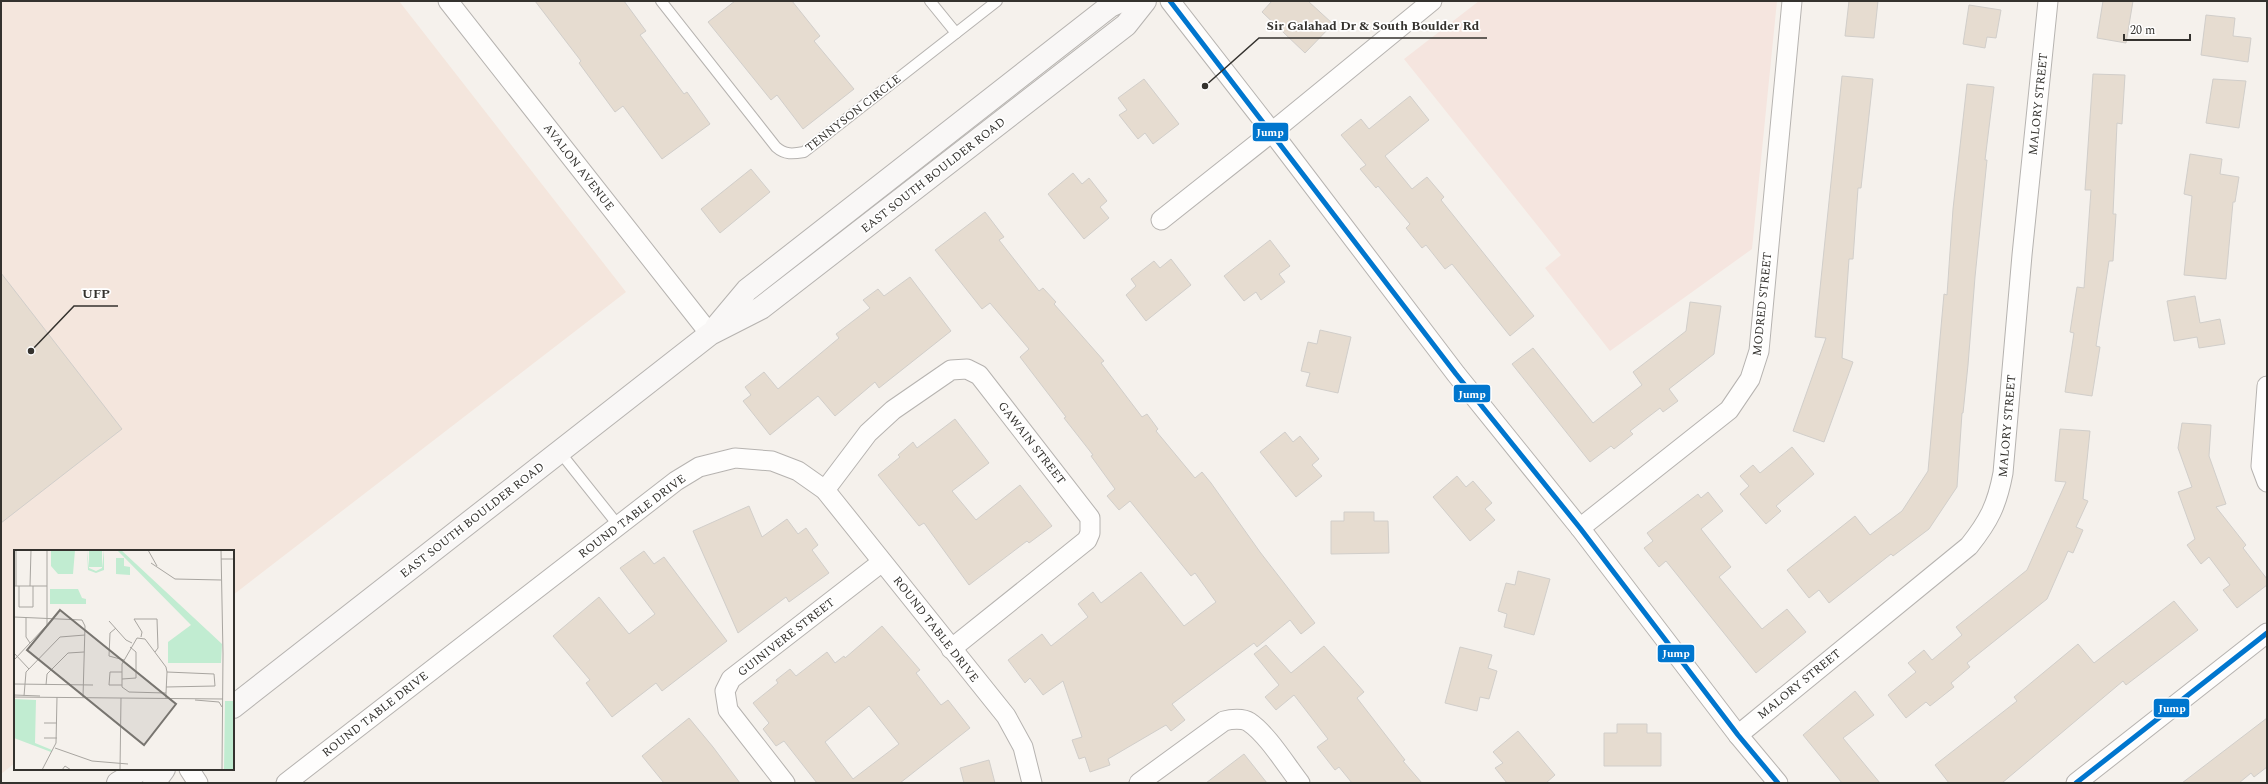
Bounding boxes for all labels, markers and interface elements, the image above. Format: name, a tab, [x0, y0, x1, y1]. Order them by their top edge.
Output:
callout: Sir Galahad Dr & South Boulder Rd	[1259, 13, 1487, 38]
text: Sir Galahad Dr & South Boulder Rd	[1267, 16, 1480, 36]
scale bar	[2124, 16, 2190, 42]
text: 20 m	[2130, 21, 2155, 40]
street label: MALORY STREET	[2024, 52, 2053, 156]
street label: TENNYSON CIRCLE	[801, 70, 905, 157]
street label: EAST SOUTH BOULDER ROAD	[857, 113, 1010, 238]
street label: AVALON AVENUE	[538, 120, 619, 215]
line badge: Jump	[1252, 122, 1289, 142]
text: Jump	[1256, 124, 1284, 141]
street label: MODRED STREET	[1748, 251, 1777, 357]
callout: UFP	[74, 281, 118, 306]
text: UFP	[82, 284, 110, 304]
street label: MALORY STREET	[1994, 374, 2021, 478]
line badge: Jump	[1453, 384, 1491, 403]
text: Jump	[1458, 386, 1486, 403]
street label: GAWAIN STREET	[993, 398, 1070, 489]
street label: EAST SOUTH BOULDER ROAD	[396, 458, 549, 583]
street label: ROUND TABLE DRIVE	[574, 470, 690, 563]
inset map	[14, 550, 234, 770]
street label: ROUND TABLE DRIVE	[888, 572, 983, 687]
street label: GUINIVERE STREET	[733, 593, 839, 682]
line badge: Jump	[1657, 644, 1695, 663]
text: Jump	[1662, 645, 1690, 662]
street label: MALORY STREET	[1753, 645, 1845, 724]
street label: ROUND TABLE DRIVE	[318, 667, 433, 762]
line badge: Jump	[2153, 698, 2190, 718]
text: Jump	[2158, 700, 2186, 717]

